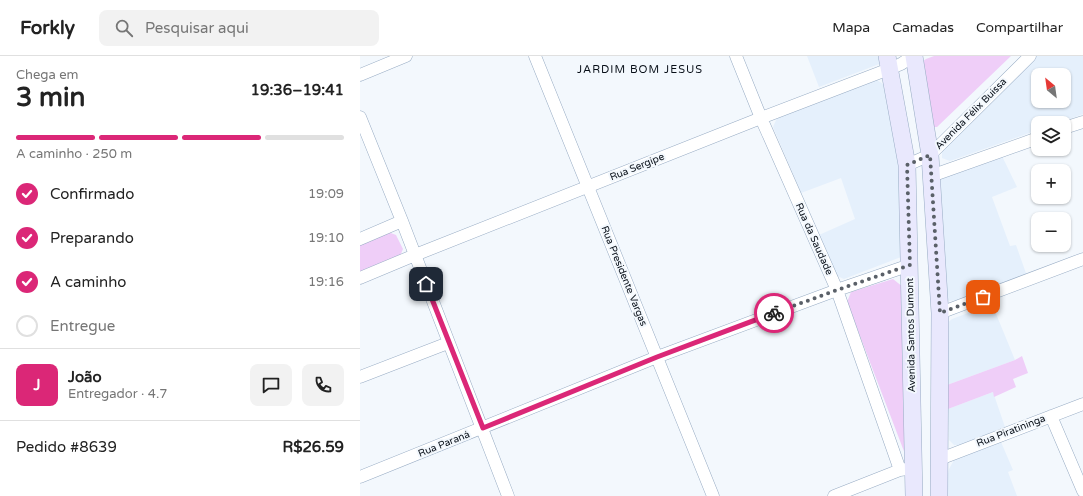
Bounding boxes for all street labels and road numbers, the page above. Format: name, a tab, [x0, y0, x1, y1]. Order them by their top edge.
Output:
street label: Avenida Félix Buissa	[933, 76, 1009, 152]
street label: Rua Sergipe	[608, 151, 666, 183]
street label: Rua da Saudade	[793, 201, 835, 277]
street label: Rua Presidente Vargas	[598, 224, 650, 328]
street label: Avenida Santos Dumont	[904, 277, 918, 392]
street label: Rua Piratininga	[975, 412, 1047, 450]
street label: Rua Paraná	[416, 428, 472, 460]

